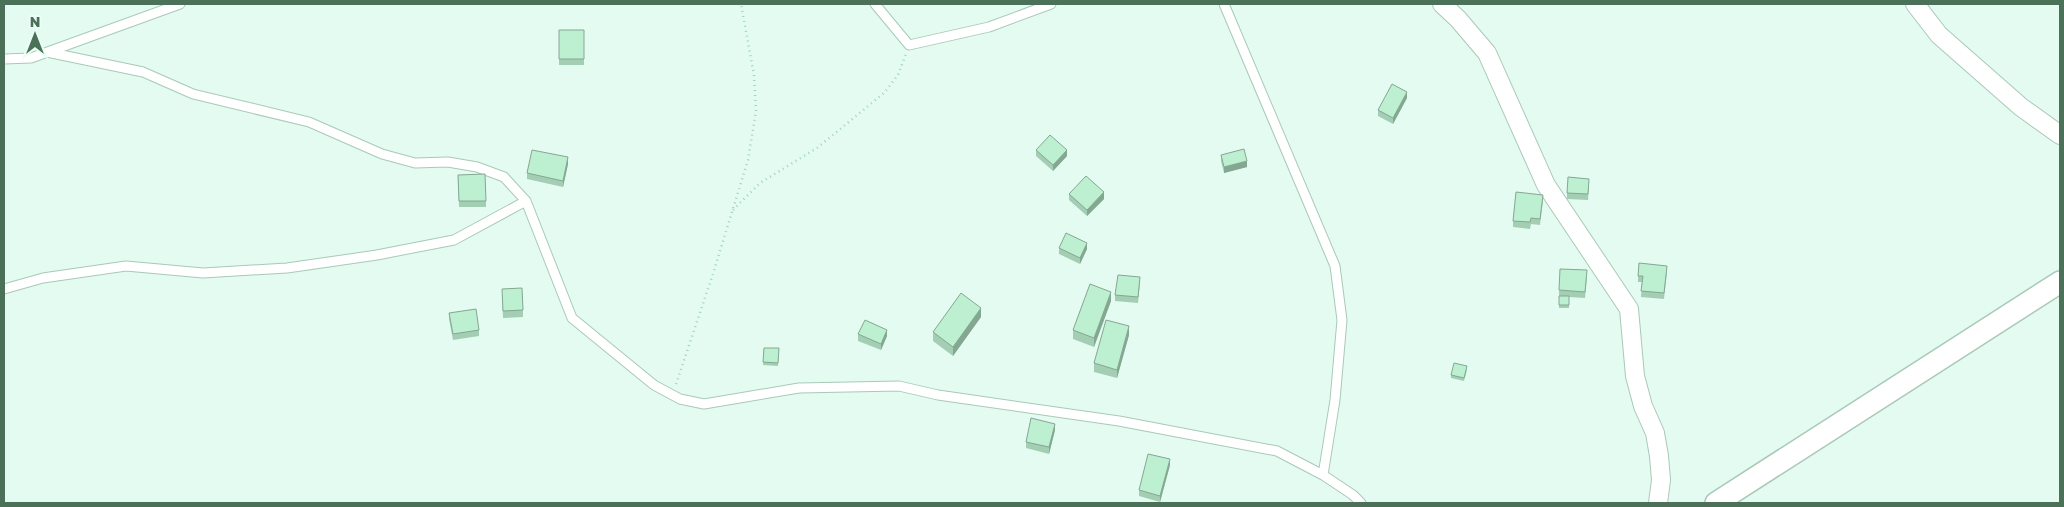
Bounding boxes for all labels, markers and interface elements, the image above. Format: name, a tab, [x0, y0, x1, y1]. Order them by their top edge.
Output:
north arrow	[10, 10, 60, 60]
text: N	[30, 13, 40, 30]

